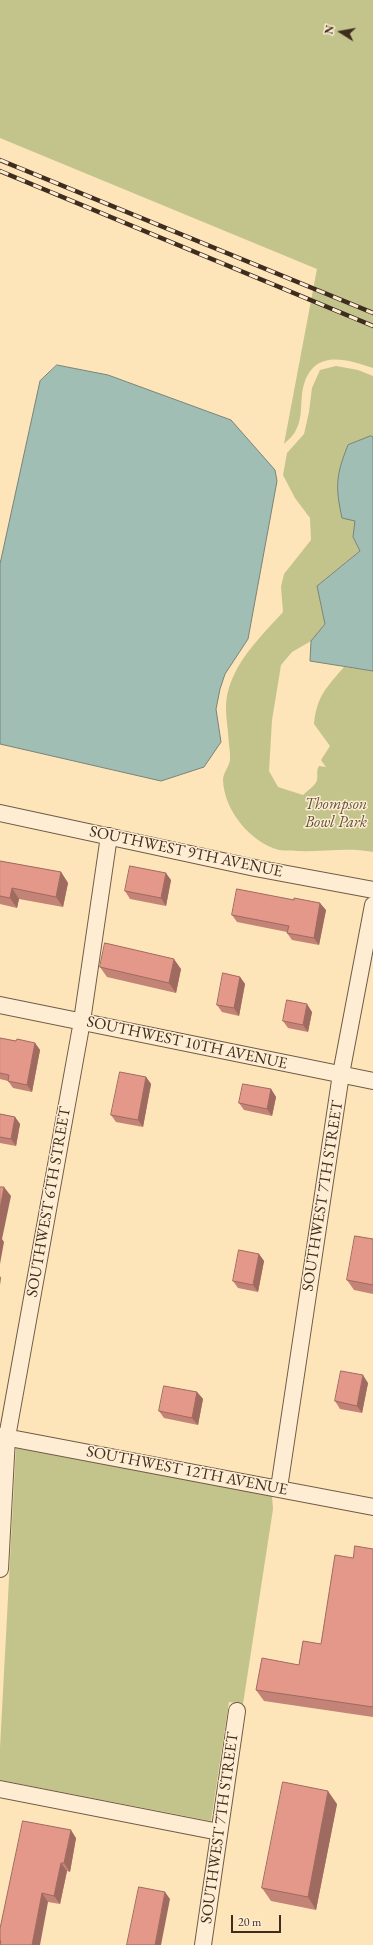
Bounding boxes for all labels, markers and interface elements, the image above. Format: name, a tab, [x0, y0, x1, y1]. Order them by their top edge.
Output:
north arrow	[321, 12, 361, 52]
text: N	[321, 24, 337, 35]
park label: Thompson Bowl Park	[305, 795, 367, 833]
street label: SOUTHWEST 9TH AVENUE	[88, 822, 284, 882]
street label: SOUTHWEST 10TH AVENUE	[85, 1012, 289, 1074]
street label: SOUTHWEST 7TH STREET	[298, 1099, 348, 1293]
street label: SOUTHWEST 6TH STREET	[23, 1105, 75, 1299]
street label: SOUTHWEST 12TH AVENUE	[85, 1442, 289, 1500]
street label: SOUTHWEST 7TH STREET	[197, 1731, 243, 1925]
scale bar	[233, 1907, 283, 1933]
text: 20 m	[238, 1914, 261, 1930]

